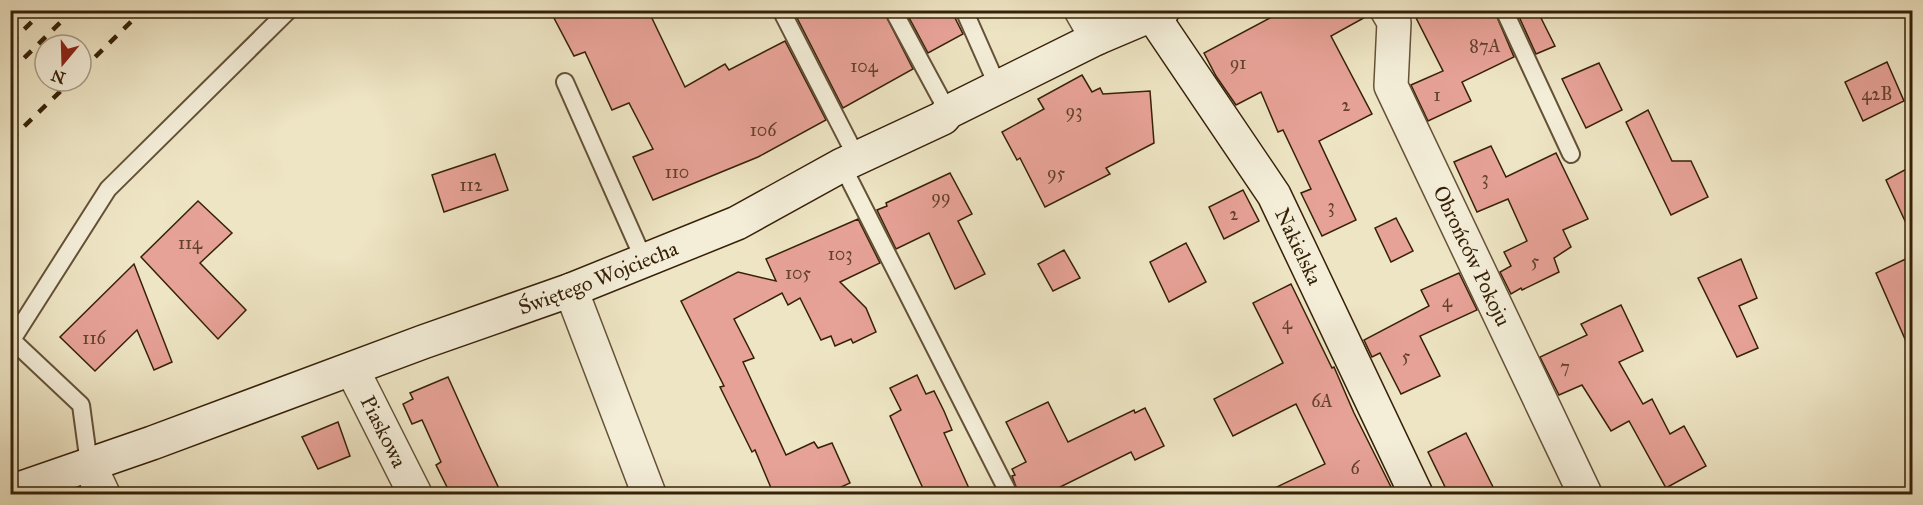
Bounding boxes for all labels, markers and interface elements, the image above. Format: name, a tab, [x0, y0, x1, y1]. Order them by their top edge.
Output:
north arrow	[33, 33, 93, 93]
house number: 87A	[1469, 35, 1501, 57]
house number: 91	[1230, 52, 1246, 74]
house number: 104	[850, 55, 879, 77]
text: N	[48, 65, 68, 88]
house number: 42B	[1862, 83, 1892, 105]
house number: 1	[1433, 84, 1441, 106]
house number: 2	[1342, 94, 1351, 116]
house number: 93	[1066, 100, 1082, 122]
house number: 106	[750, 119, 777, 141]
house number: 110	[665, 161, 689, 183]
house number: 95	[1047, 162, 1066, 184]
house number: 3	[1481, 167, 1489, 189]
house number: 112	[459, 174, 483, 196]
street label: Obrońców Pokoju	[1427, 181, 1516, 330]
house number: 99	[931, 186, 951, 208]
house number: 3	[1327, 195, 1335, 217]
house number: 2	[1230, 203, 1239, 225]
street label: Nakielska	[1269, 204, 1328, 289]
house number: 114	[178, 232, 203, 254]
street label: Świętego Wojciecha	[515, 235, 682, 320]
house number: 103	[828, 243, 852, 265]
house number: 5	[1531, 250, 1540, 272]
house number: 105	[785, 262, 812, 284]
house number: 4	[1442, 290, 1453, 312]
house number: 4	[1282, 312, 1293, 334]
house number: 116	[82, 327, 106, 349]
house number: 5	[1402, 345, 1411, 367]
house number: 7	[1560, 356, 1570, 378]
house number: 6A	[1311, 390, 1333, 412]
street label: Piaskowa	[355, 391, 413, 472]
house number: 6	[1350, 457, 1360, 479]

